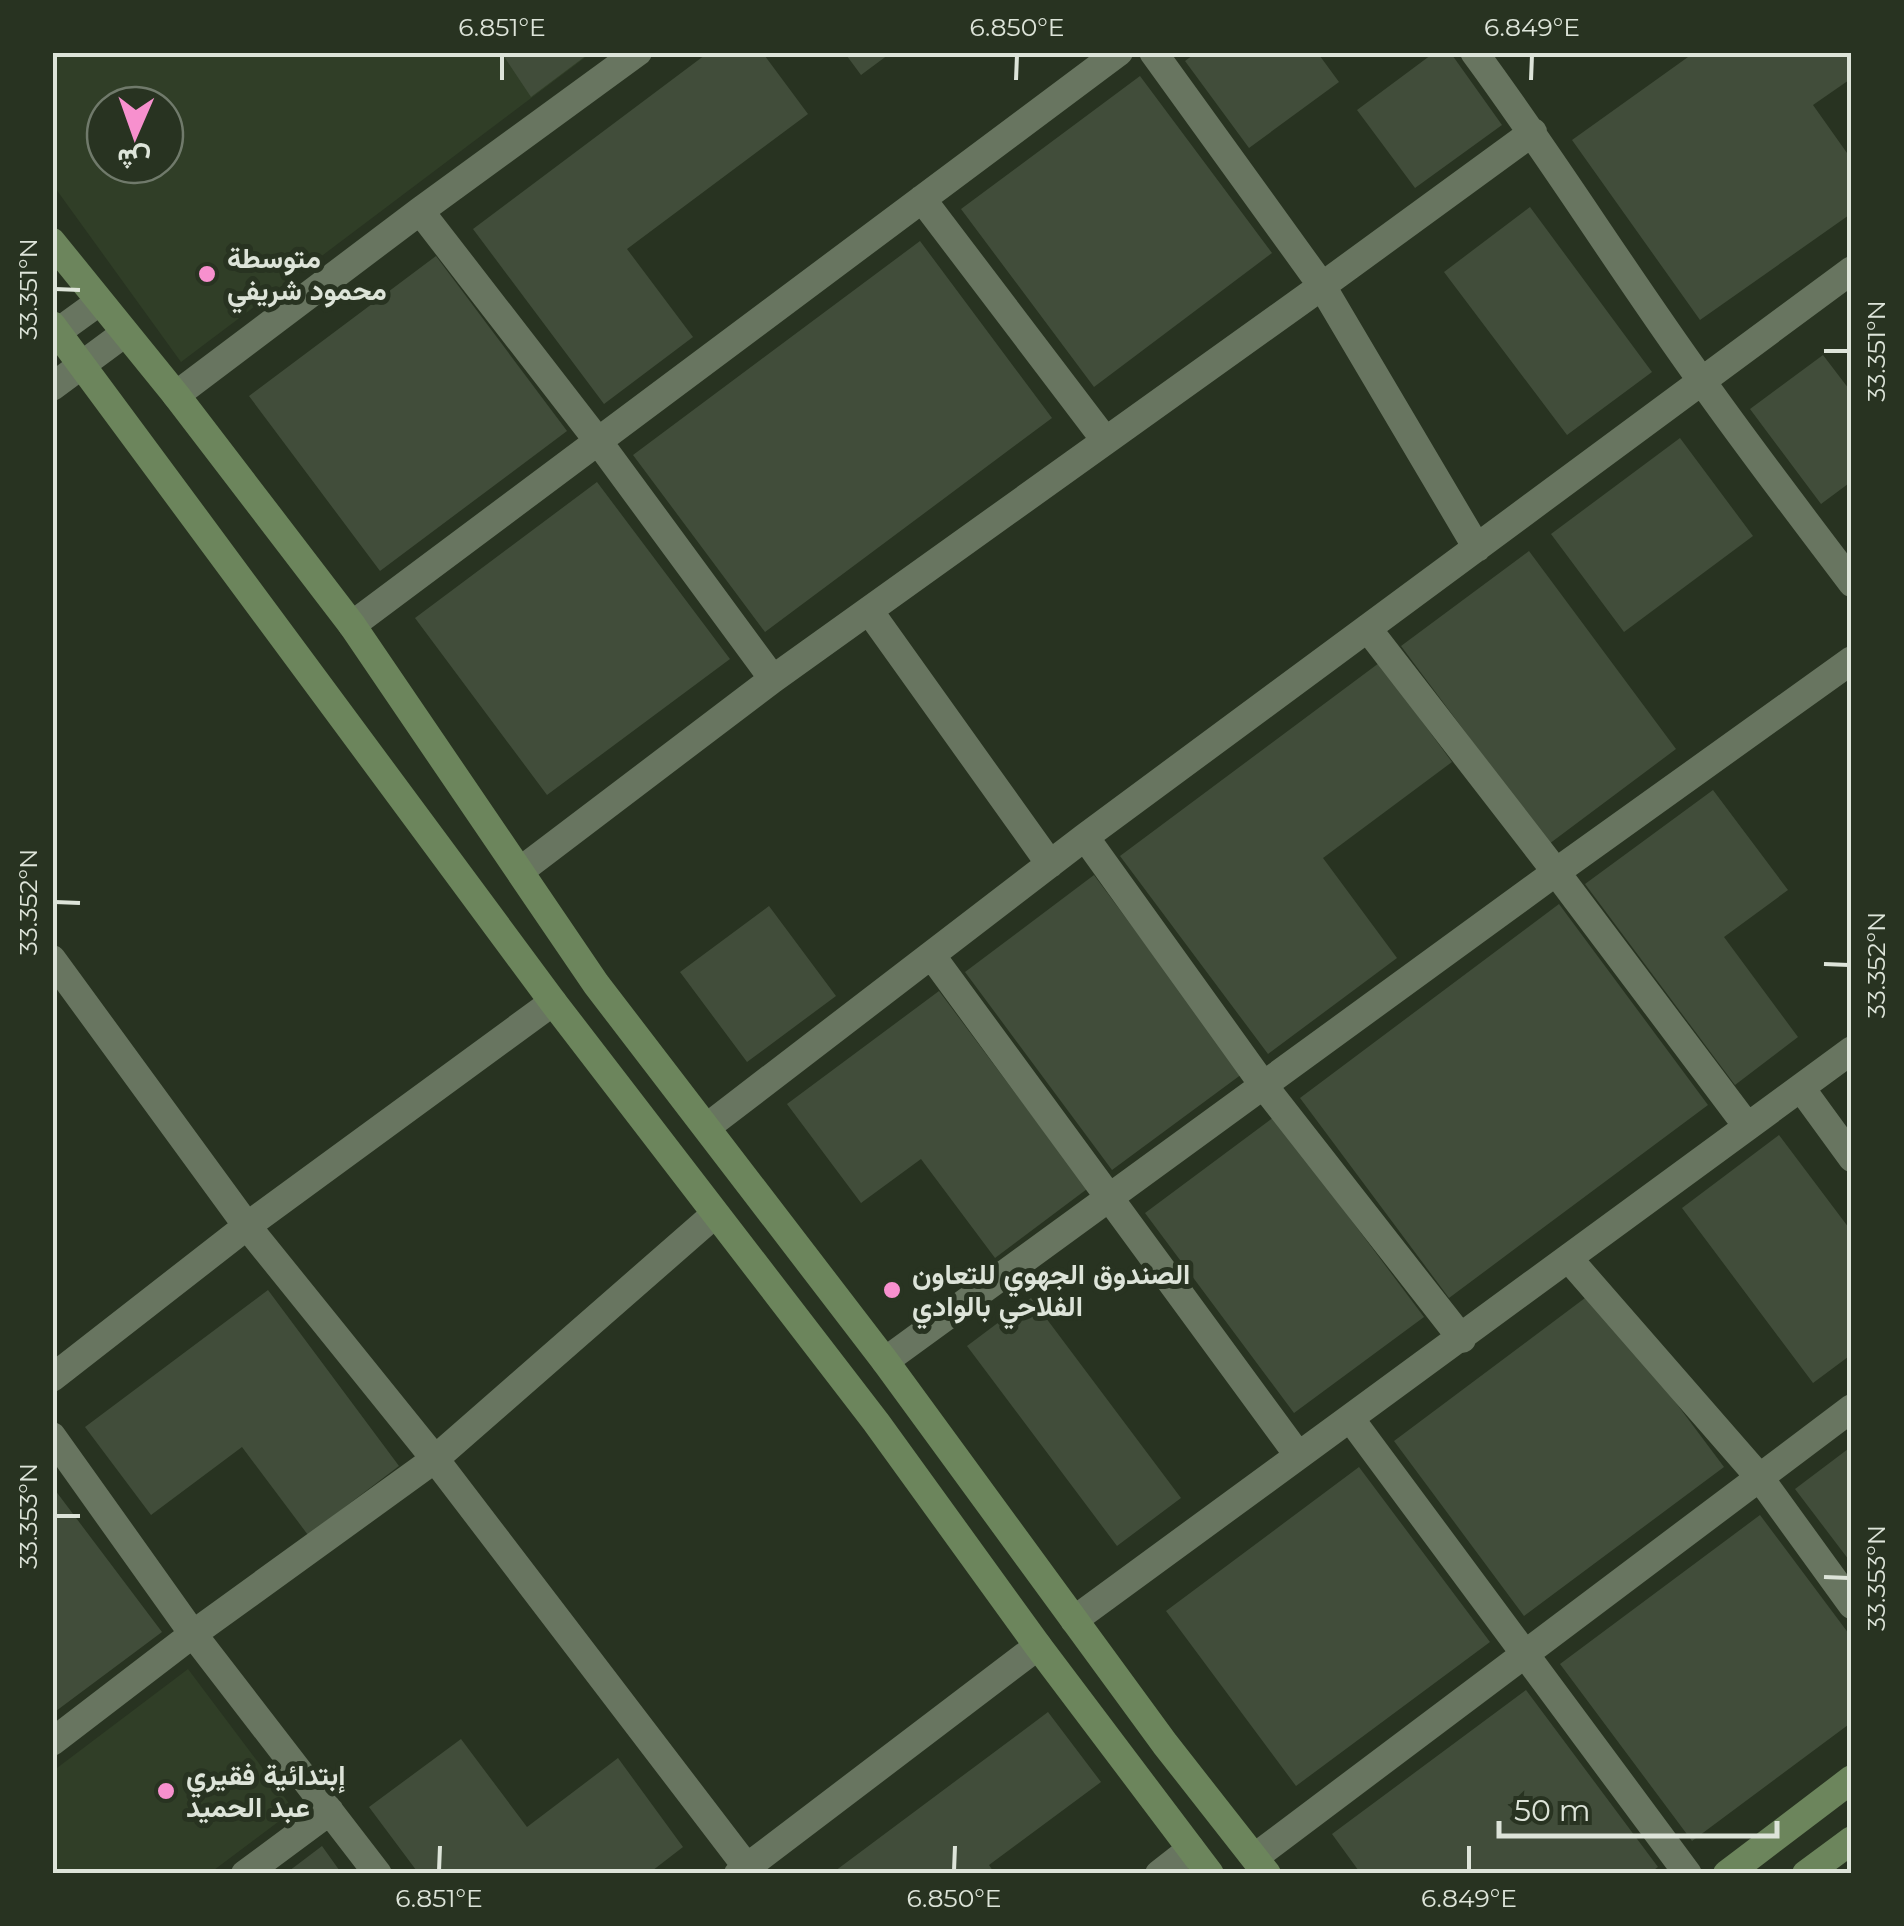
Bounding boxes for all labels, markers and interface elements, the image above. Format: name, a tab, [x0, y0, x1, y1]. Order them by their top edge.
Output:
text: 6.851°E	[458, 12, 546, 42]
text: 6.850°E	[970, 12, 1064, 42]
text: 6.849°E	[1484, 12, 1580, 42]
north arrow	[85, 85, 185, 185]
text: ش	[117, 142, 152, 178]
text: 33.351°N	[13, 238, 43, 340]
place label: متوسطة محمود شريفي	[227, 241, 387, 314]
marker: متوسطة محمود شريفي	[196, 263, 218, 285]
text: 33.351°N	[1861, 300, 1891, 402]
text: 33.352°N	[13, 849, 43, 955]
text: 33.352°N	[1861, 912, 1891, 1018]
place label: الصندوق الجهوي للتعاون الفلاحي بالوادي	[912, 1257, 1190, 1330]
marker: الصندوق الجهوي للتعاون الفلاحي بالوادي	[881, 1279, 903, 1301]
text: 33.353°N	[13, 1463, 43, 1569]
text: 33.353°N	[1861, 1525, 1891, 1631]
place label: إبتدائية فقيري عبد الحميد	[186, 1758, 346, 1824]
scale bar	[1499, 1776, 1776, 1838]
marker: إبتدائية فقيري عبد الحميد	[155, 1780, 177, 1802]
text: 50 m	[1514, 1792, 1591, 1829]
text: 6.851°E	[395, 1883, 483, 1913]
text: 6.850°E	[907, 1883, 1001, 1913]
text: 6.849°E	[1421, 1883, 1517, 1913]

